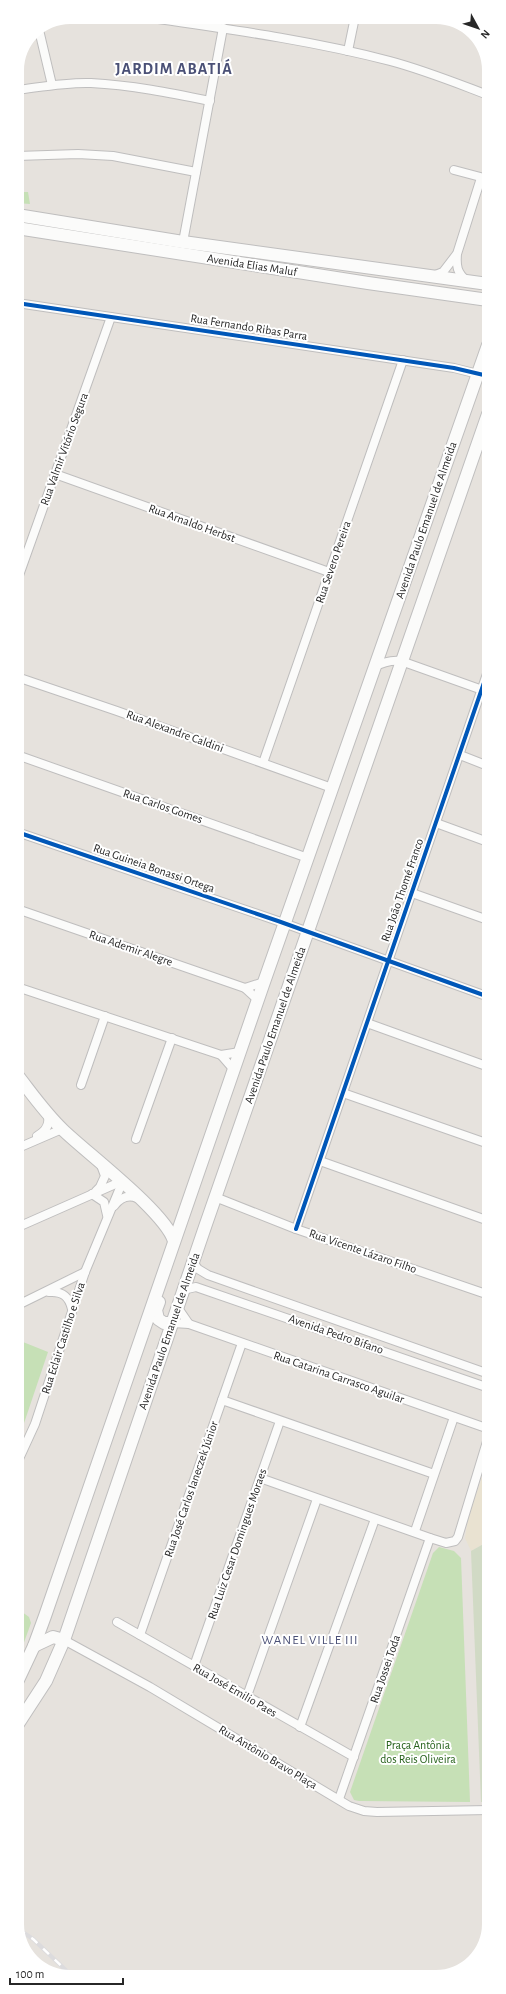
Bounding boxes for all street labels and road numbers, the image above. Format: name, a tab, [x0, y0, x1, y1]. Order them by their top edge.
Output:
street label: Avenida Elias Maluf	[206, 252, 299, 278]
street label: Rua Fernando Ribas Parra	[190, 312, 309, 342]
street label: Rua Valmir Vitório Segura	[38, 391, 90, 507]
street label: Avenida Paulo Emanuel de Almeida	[393, 439, 459, 600]
street label: Rua Arnaldo Herbst	[147, 502, 237, 544]
street label: Rua Severo Pereira	[313, 519, 353, 605]
street label: Rua Alexandre Caldini	[125, 708, 225, 754]
street label: Rua Carlos Gomes	[122, 787, 204, 825]
street label: Rua João Thomé Franco	[379, 837, 425, 943]
street label: Rua Guineia Bonassi Ortega	[92, 842, 217, 895]
street label: Rua Ademir Alegre	[88, 928, 174, 968]
street label: Avenida Paulo Emanuel de Almeida	[242, 944, 308, 1105]
street label: Rua Vicente Lázaro Filho	[308, 1227, 419, 1275]
street label: Avenida Paulo Emanuel de Almeida	[136, 1250, 202, 1411]
street label: Rua Eclair Castilho e Silva	[39, 1280, 87, 1395]
street label: Avenida Pedro Bifano	[287, 1312, 385, 1356]
street label: Rua Catarina Carrasco Aguilar	[272, 1349, 406, 1405]
street label: Rua José Carlos Ianeczek Júnior	[162, 1419, 220, 1559]
street label: Rua Luiz Cesar Domingues Moraes	[206, 1467, 268, 1621]
street label: Rua Jossei Toda	[368, 1633, 402, 1705]
street label: Rua José Emilio Paes	[191, 1661, 279, 1719]
street label: Rua Antônio Bravo Plaça	[217, 1723, 320, 1791]

